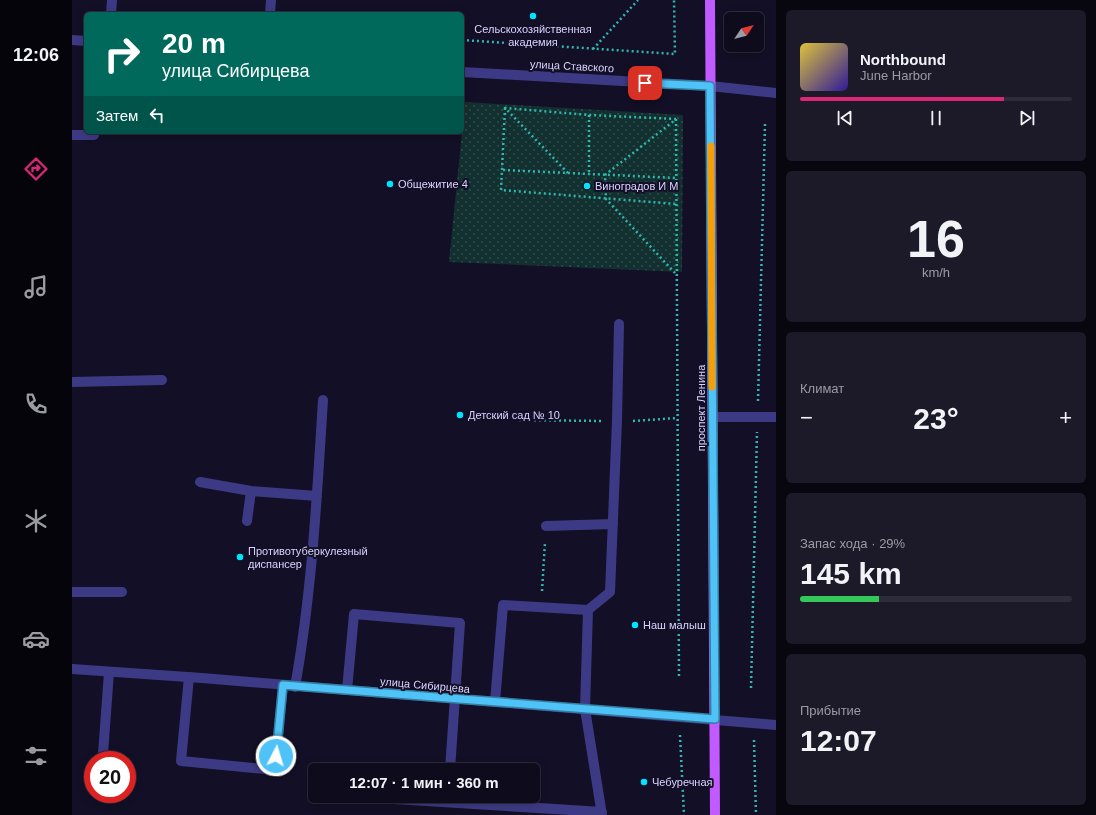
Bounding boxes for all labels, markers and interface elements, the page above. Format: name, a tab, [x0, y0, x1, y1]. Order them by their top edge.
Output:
marker: Сельскохозяйственная академия	[528, 11, 538, 21]
north arrow	[724, 12, 764, 52]
map controls	[724, 12, 764, 52]
place label: Сельскохозяйственная академия	[474, 23, 592, 48]
icon: right	[96, 28, 148, 80]
text: 20 m	[162, 28, 226, 59]
text: 12:06	[13, 45, 59, 65]
text: Northbound	[860, 51, 946, 68]
street label: улица Ставского	[530, 58, 614, 74]
text: улица Сибирцева	[162, 61, 309, 81]
pin	[628, 66, 662, 100]
text: June Harbor	[860, 68, 932, 83]
icon: arrive	[634, 72, 656, 94]
icon: left	[146, 104, 168, 126]
text: Затем	[96, 107, 138, 124]
icon: previous	[834, 107, 856, 129]
icon: pause	[925, 107, 947, 129]
icon: next	[1016, 107, 1038, 129]
icon: directions	[22, 155, 50, 183]
place label: Общежитие 4	[398, 178, 468, 190]
marker: Общежитие 4	[385, 179, 395, 189]
place label: Виноградов И М	[595, 180, 678, 192]
marker: Виноградов И М	[582, 181, 592, 191]
text: 16	[907, 210, 965, 268]
text: km/h	[922, 265, 950, 280]
icon: music	[22, 273, 50, 301]
street label: проспект Ленина	[695, 364, 707, 451]
text: Климат	[800, 381, 844, 396]
icon: phone	[22, 390, 50, 418]
text: 23°	[913, 402, 959, 435]
text: −	[800, 405, 813, 430]
text: +	[1059, 405, 1072, 430]
place label: Детский сад № 10	[468, 409, 560, 421]
marker: Детский сад № 10	[455, 410, 465, 420]
icon: climate	[22, 507, 50, 535]
text: Запас хода · 29%	[800, 536, 905, 551]
place label: Противотуберкулезный диспансер	[248, 545, 368, 570]
marker: Противотуберкулезный диспансер	[235, 552, 245, 562]
text: 145 km	[800, 557, 902, 590]
place label: Наш малыш	[643, 619, 706, 631]
marker: Наш малыш	[630, 620, 640, 630]
icon: car	[22, 625, 50, 653]
street label: улица Сибирцева	[380, 675, 471, 695]
text: Прибытие	[800, 703, 861, 718]
text: 12:07	[800, 724, 877, 757]
position arrow	[255, 735, 297, 777]
icon: filters	[22, 742, 50, 770]
speed limit sign: 20	[84, 751, 136, 803]
text: 12:07 · 1 мин · 360 m	[349, 774, 499, 791]
place label: Чебуречная	[652, 776, 713, 788]
marker: Чебуречная	[639, 777, 649, 787]

